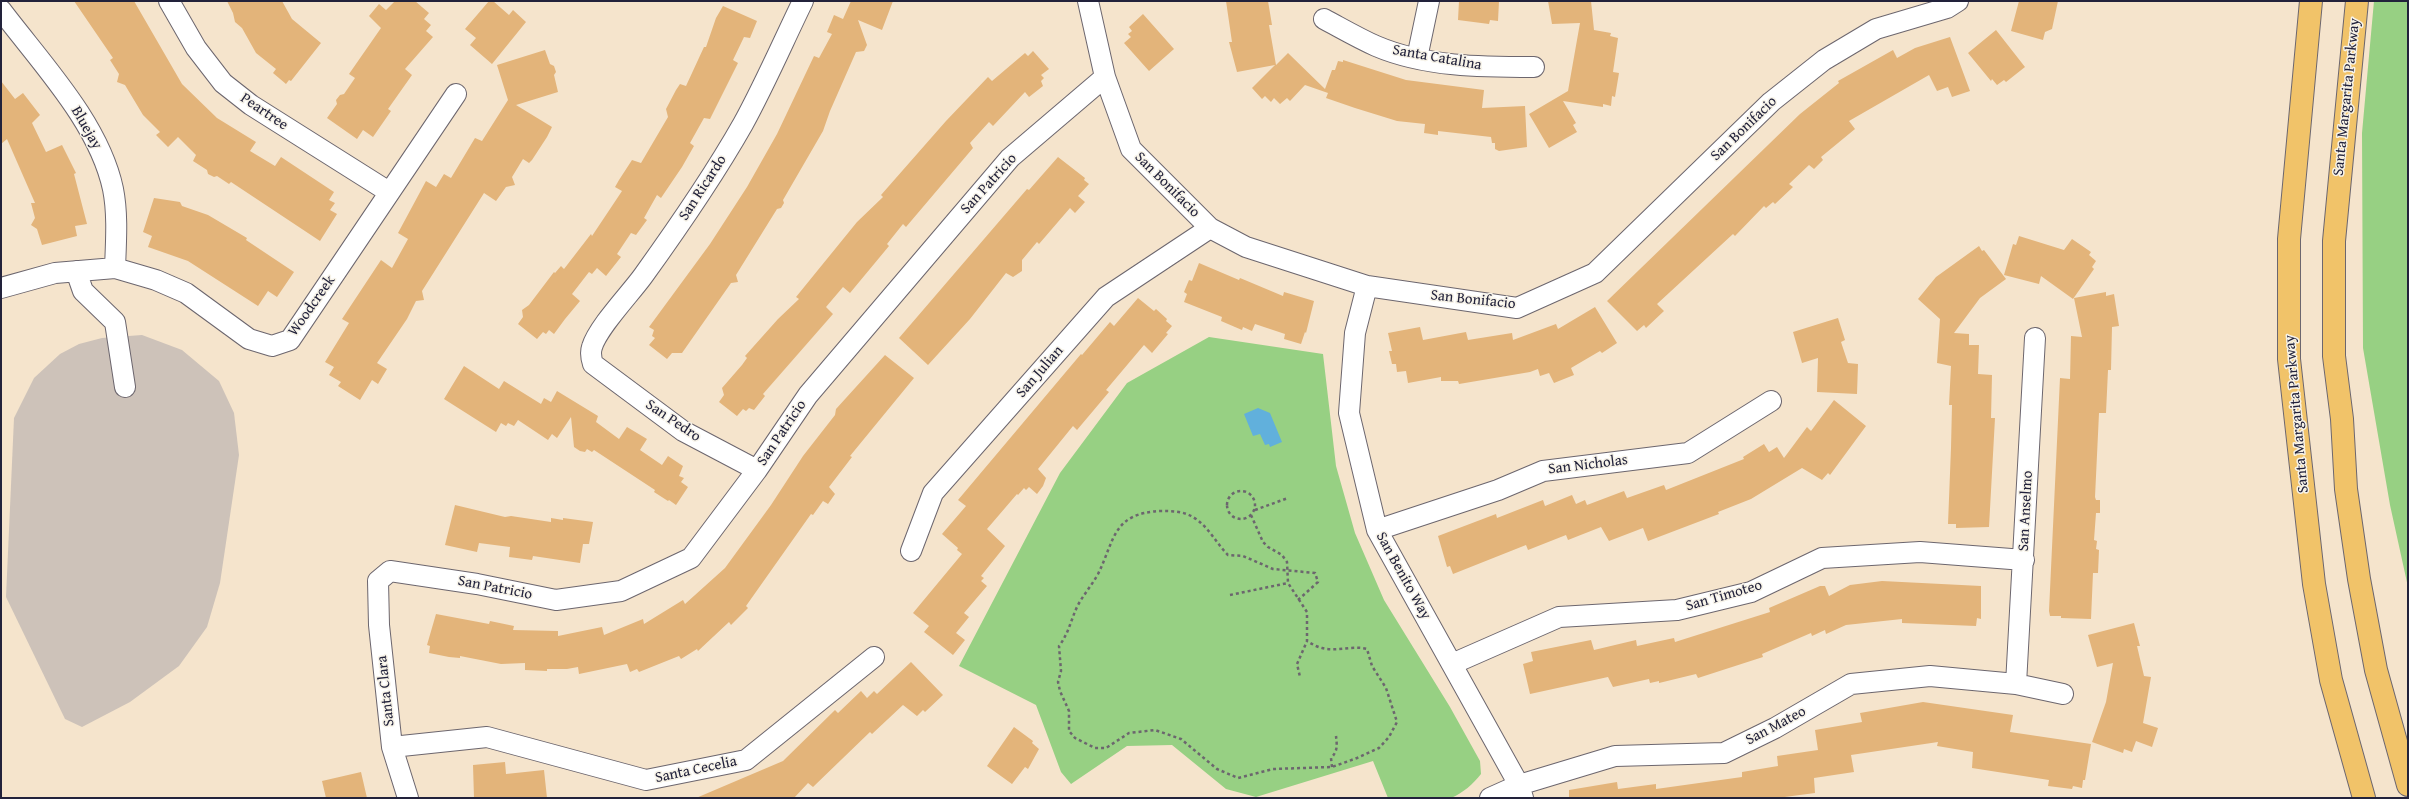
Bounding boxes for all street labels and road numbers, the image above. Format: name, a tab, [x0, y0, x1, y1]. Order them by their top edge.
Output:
street label: Santa Margarita Parkway	[2330, 17, 2364, 177]
street label: Santa Catalina	[1391, 41, 1483, 75]
street label: Peartree	[237, 90, 291, 134]
street label: San Bonifacio	[1707, 93, 1781, 165]
street label: Bluejay	[67, 103, 105, 153]
street label: San Bonifacio	[1130, 148, 1204, 222]
street label: San Patricio	[957, 150, 1021, 218]
street label: San Ricardo	[675, 152, 731, 224]
street label: Woodcreek	[285, 272, 339, 340]
street label: San Bonifacio	[1430, 287, 1516, 313]
street label: Santa Margarita Parkway	[2281, 334, 2313, 494]
street label: San Julian	[1013, 342, 1067, 402]
street label: San Pedro	[642, 396, 704, 446]
street label: San Patricio	[753, 397, 811, 469]
street label: San Nicholas	[1547, 451, 1629, 479]
street label: San Anselmo	[2015, 470, 2037, 552]
street label: San Benito Way	[1372, 529, 1434, 623]
street label: San Patricio	[456, 572, 534, 604]
street label: San Timoteo	[1684, 577, 1764, 615]
street label: Santa Clara	[373, 655, 399, 727]
street label: San Mateo	[1743, 703, 1809, 749]
street label: Santa Cecelia	[654, 753, 738, 787]

